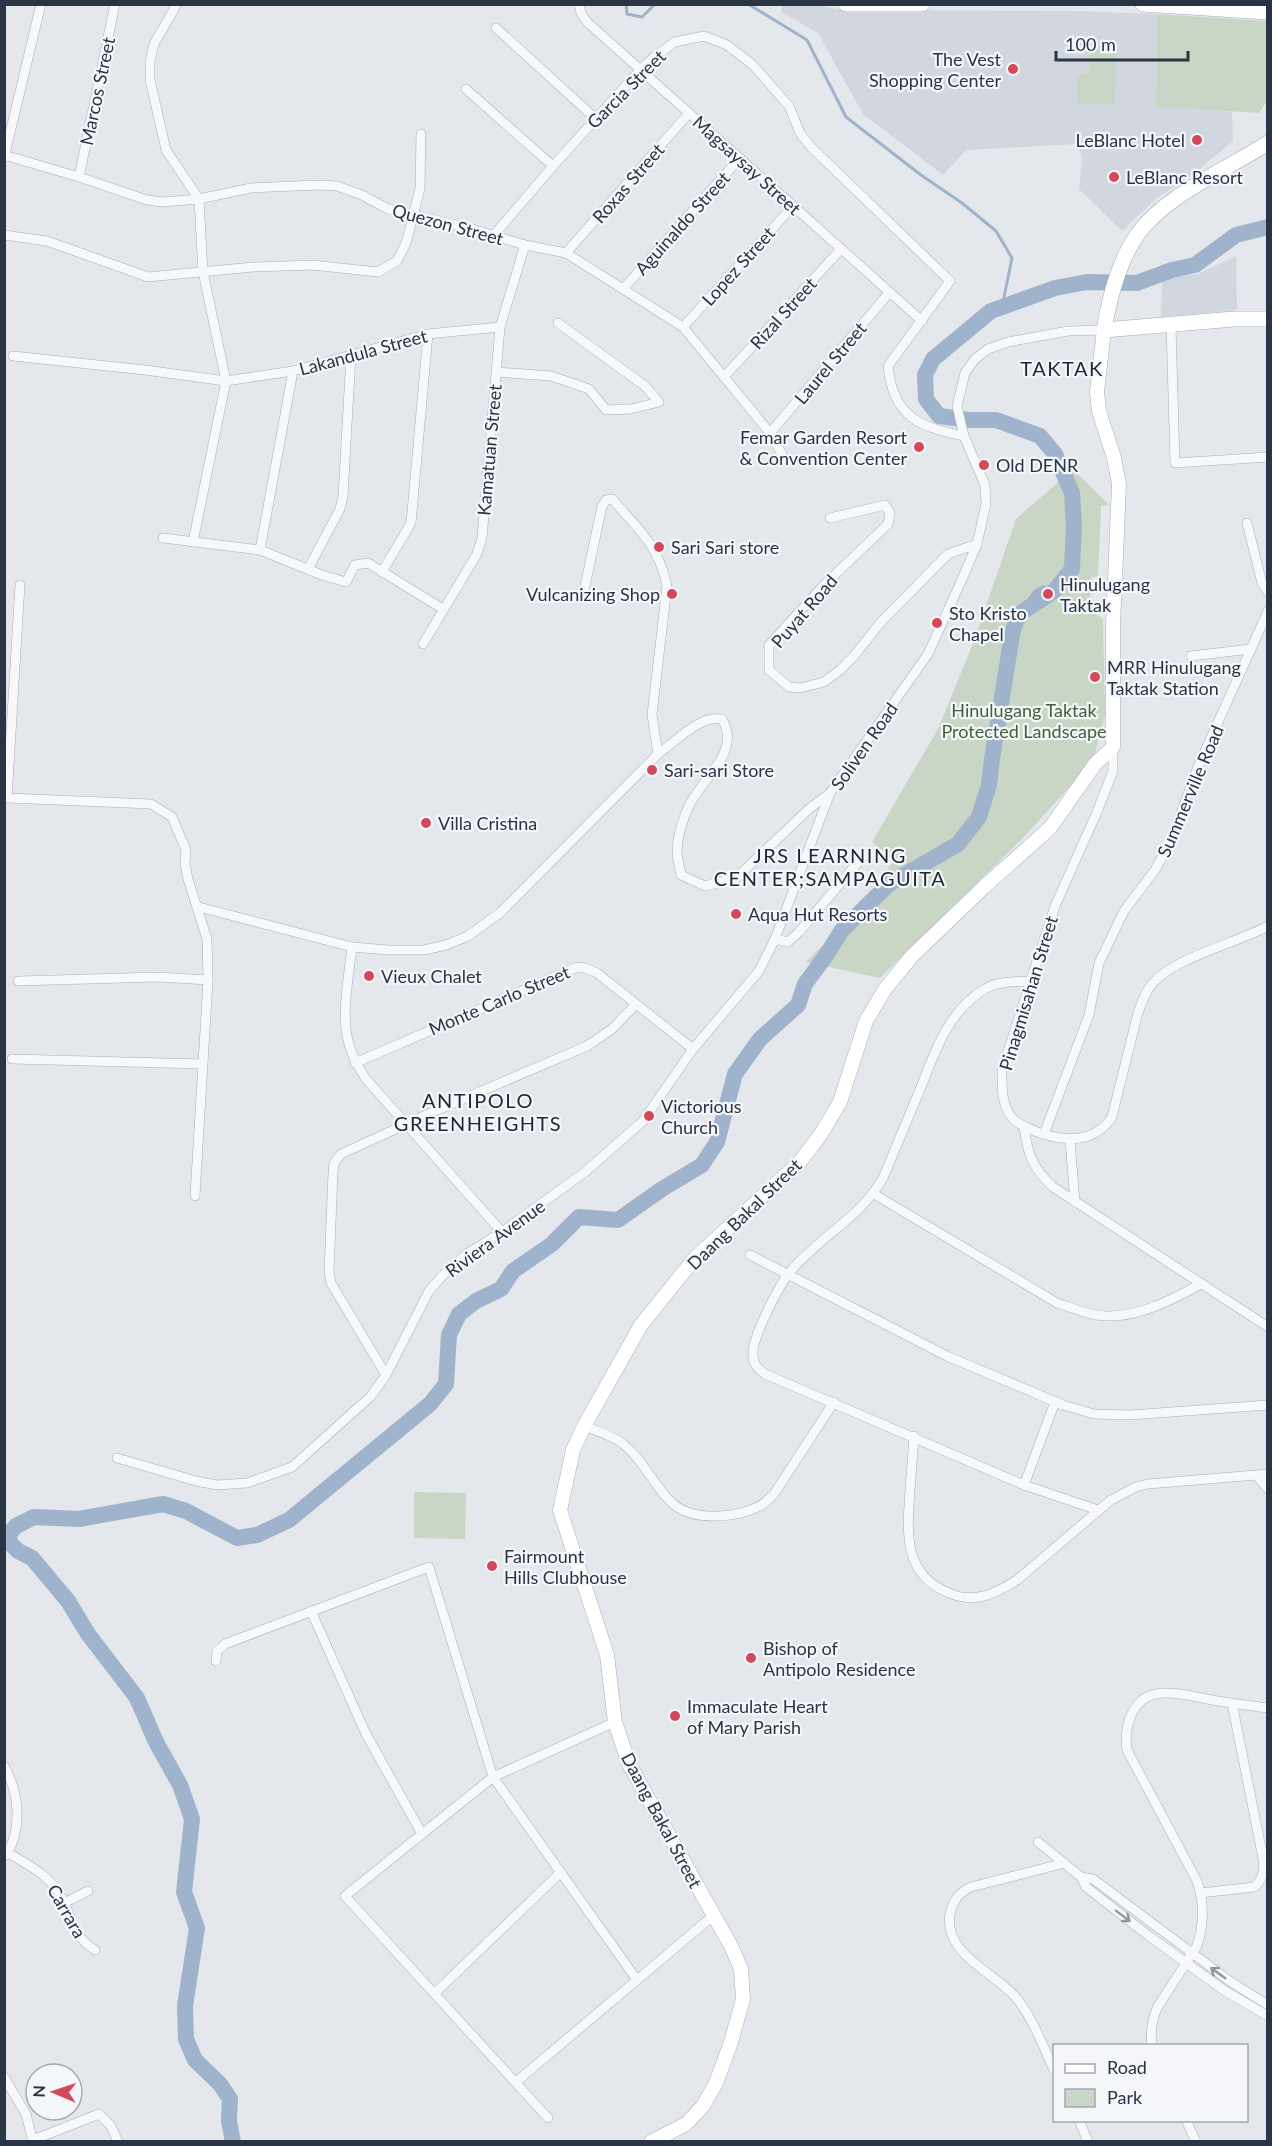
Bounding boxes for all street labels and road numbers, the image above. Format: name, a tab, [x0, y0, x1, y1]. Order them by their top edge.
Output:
street label: Marcos Street	[75, 34, 119, 147]
street label: Garcia Street	[582, 45, 670, 133]
street label: Magsaysay Street	[688, 111, 806, 220]
street label: Roxas Street	[587, 138, 669, 227]
street label: Aguinaldo Street	[630, 166, 735, 279]
street label: Quezon Street	[390, 199, 506, 250]
street label: Lopez Street	[697, 222, 780, 310]
street label: Rizal Street	[745, 272, 821, 353]
street label: Laurel Street	[789, 317, 871, 408]
street label: Lakandula Street	[297, 324, 430, 380]
street label: Kamatuan Street	[472, 383, 506, 517]
street label: Puyat Road	[766, 570, 842, 652]
street label: Soliven Road	[826, 698, 902, 794]
street label: Summerville Road	[1152, 722, 1228, 860]
street label: Pinagmisahan Street	[994, 913, 1062, 1073]
street label: Monte Carlo Street	[425, 960, 573, 1040]
street label: Daang Bakal Street	[682, 1154, 806, 1274]
street label: Riviera Avenue	[441, 1195, 549, 1281]
street label: Daang Bakal Street	[617, 1749, 707, 1892]
street label: Carrara	[43, 1880, 91, 1942]

